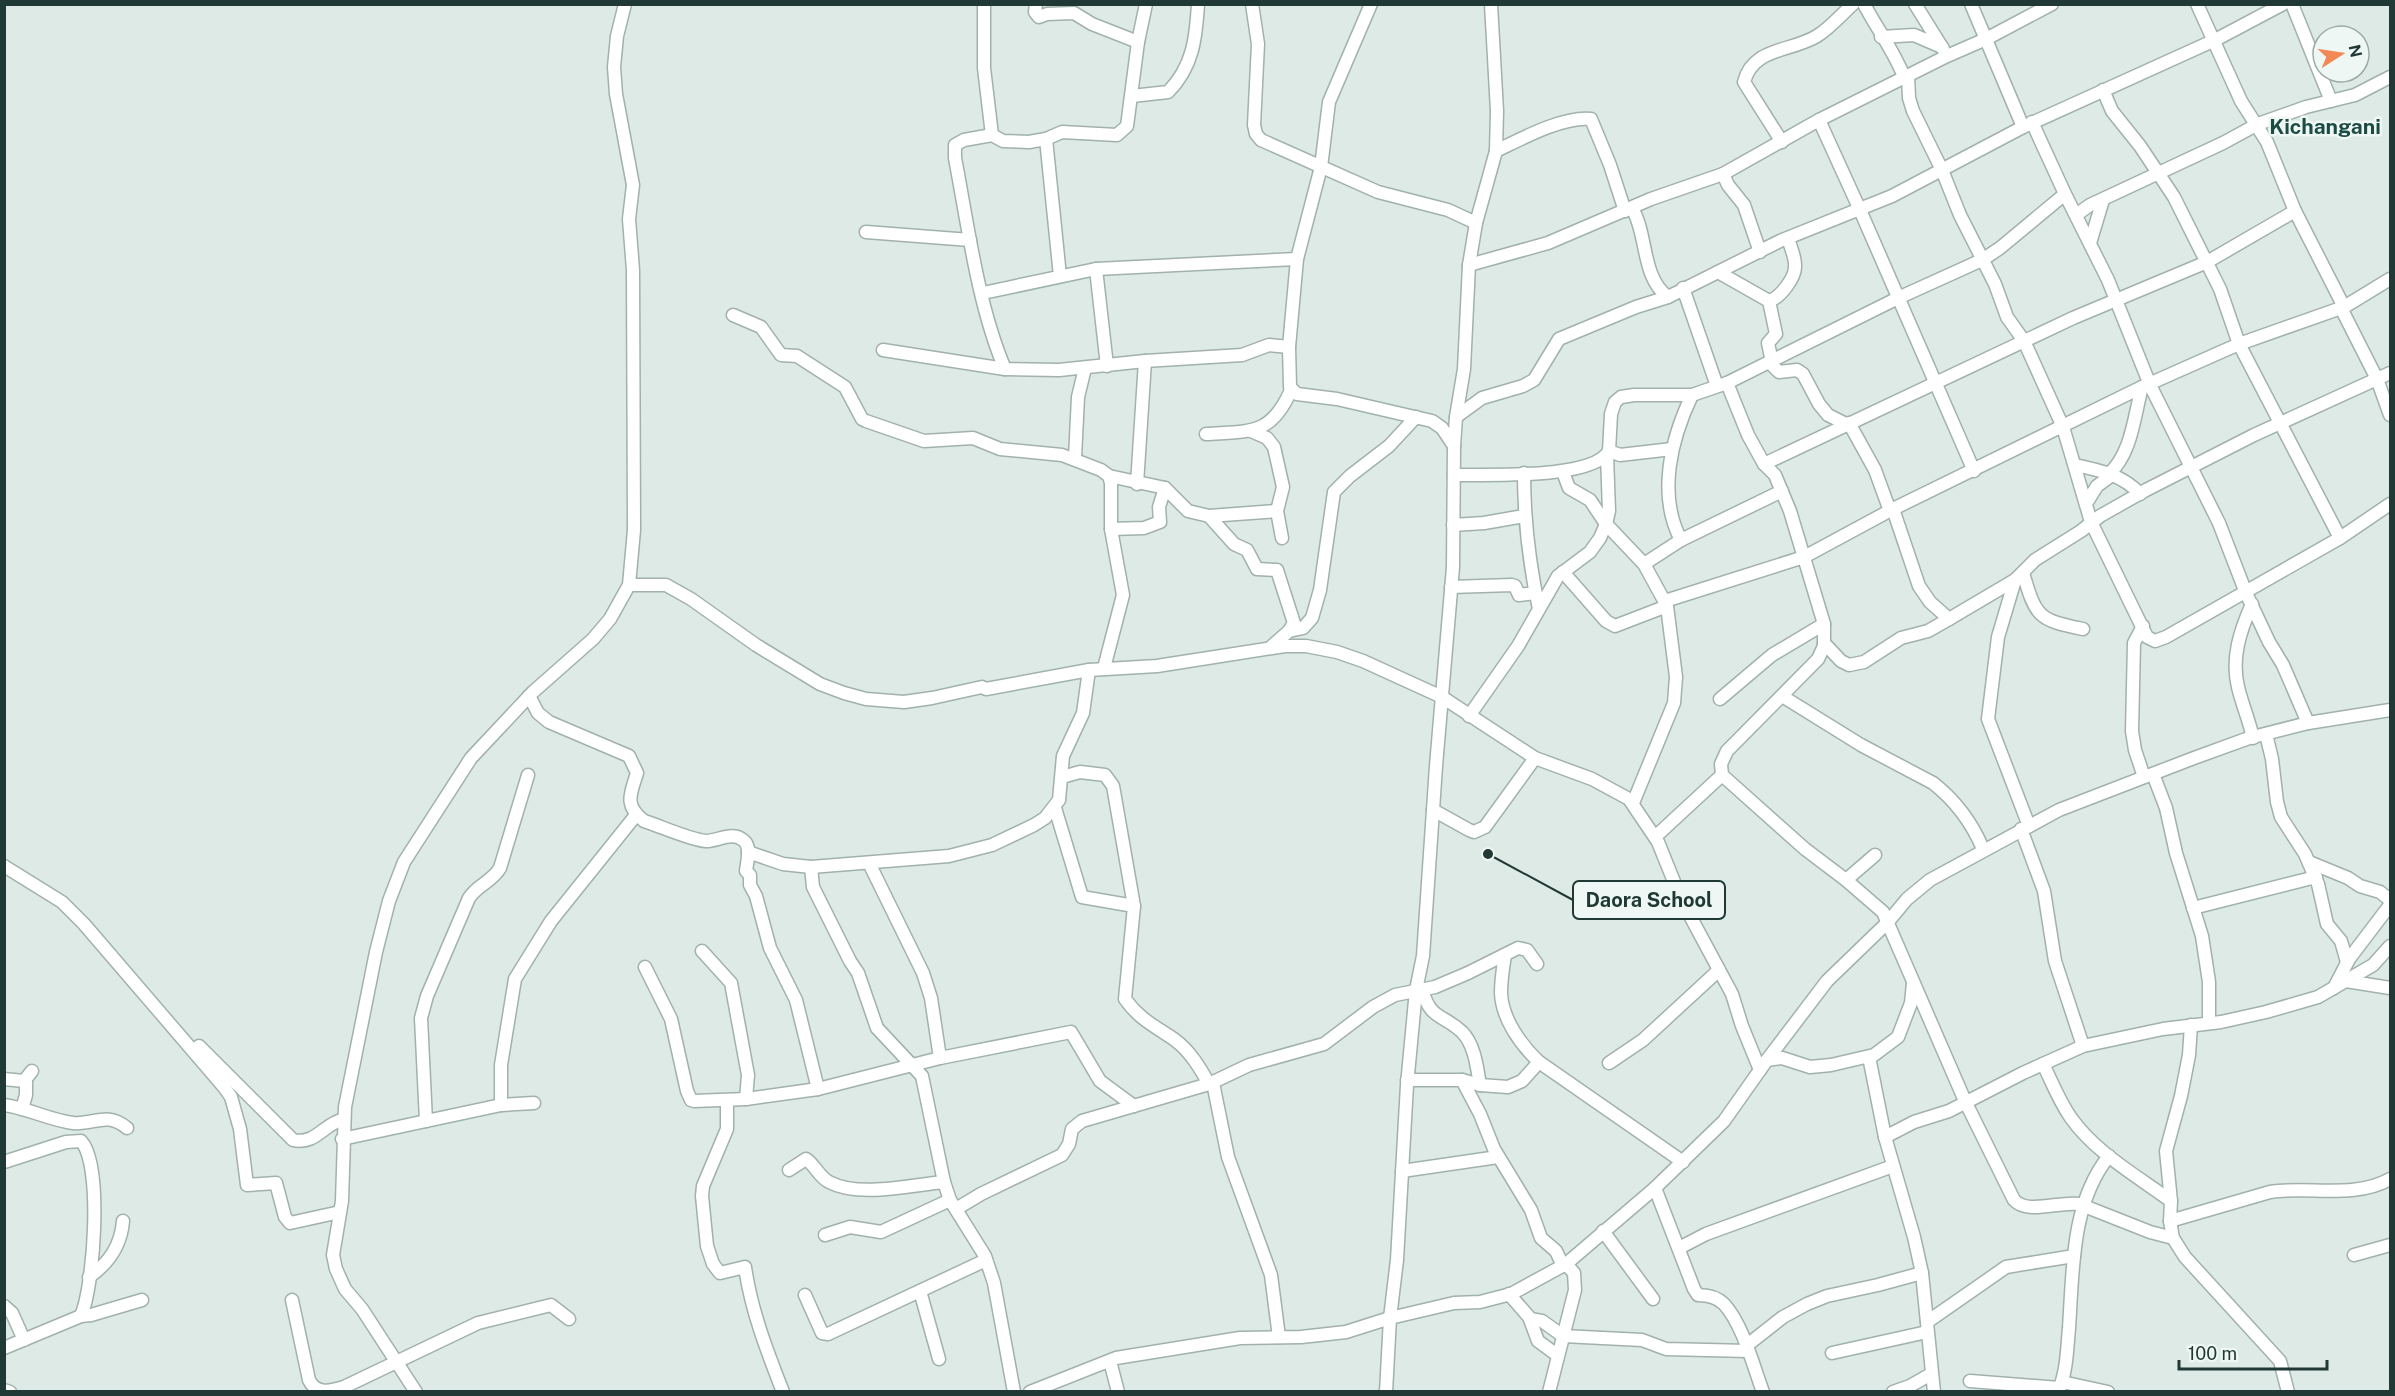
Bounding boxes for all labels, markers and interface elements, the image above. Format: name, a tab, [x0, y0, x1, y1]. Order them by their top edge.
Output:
north arrow	[2311, 24, 2371, 84]
text: N	[2345, 43, 2366, 59]
district label: Kichangani	[2269, 114, 2381, 139]
callout: Daora School	[1573, 881, 1725, 919]
text: Daora School	[1585, 888, 1713, 912]
scale bar	[2179, 1333, 2328, 1371]
text: 100 m	[2188, 1343, 2237, 1364]

